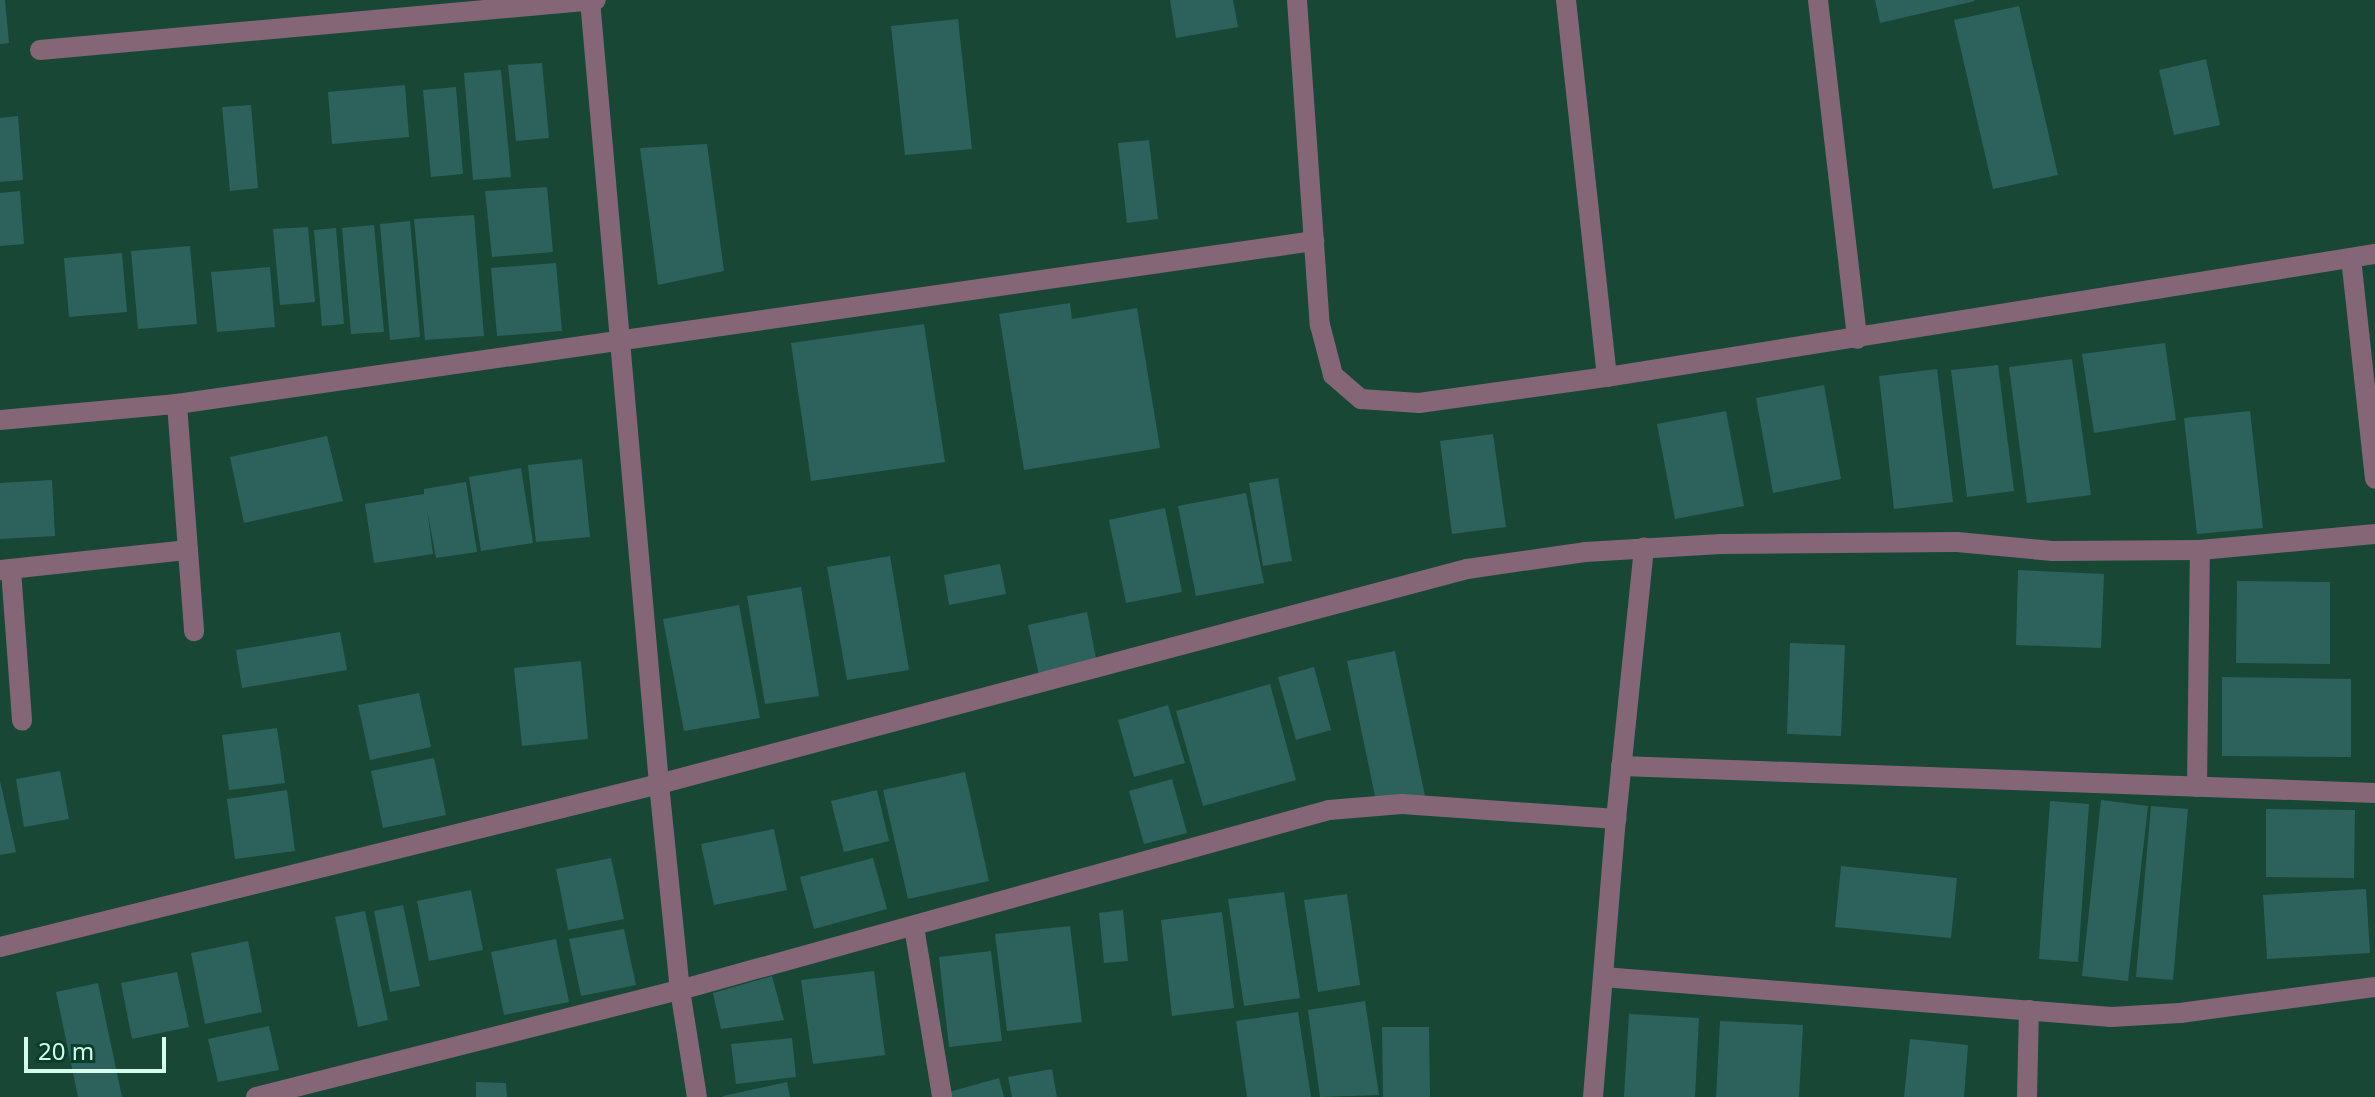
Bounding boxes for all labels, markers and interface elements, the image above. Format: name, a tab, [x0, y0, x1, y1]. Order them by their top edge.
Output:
scale bar	[28, 1021, 170, 1071]
text: 20 m	[38, 1034, 94, 1067]

